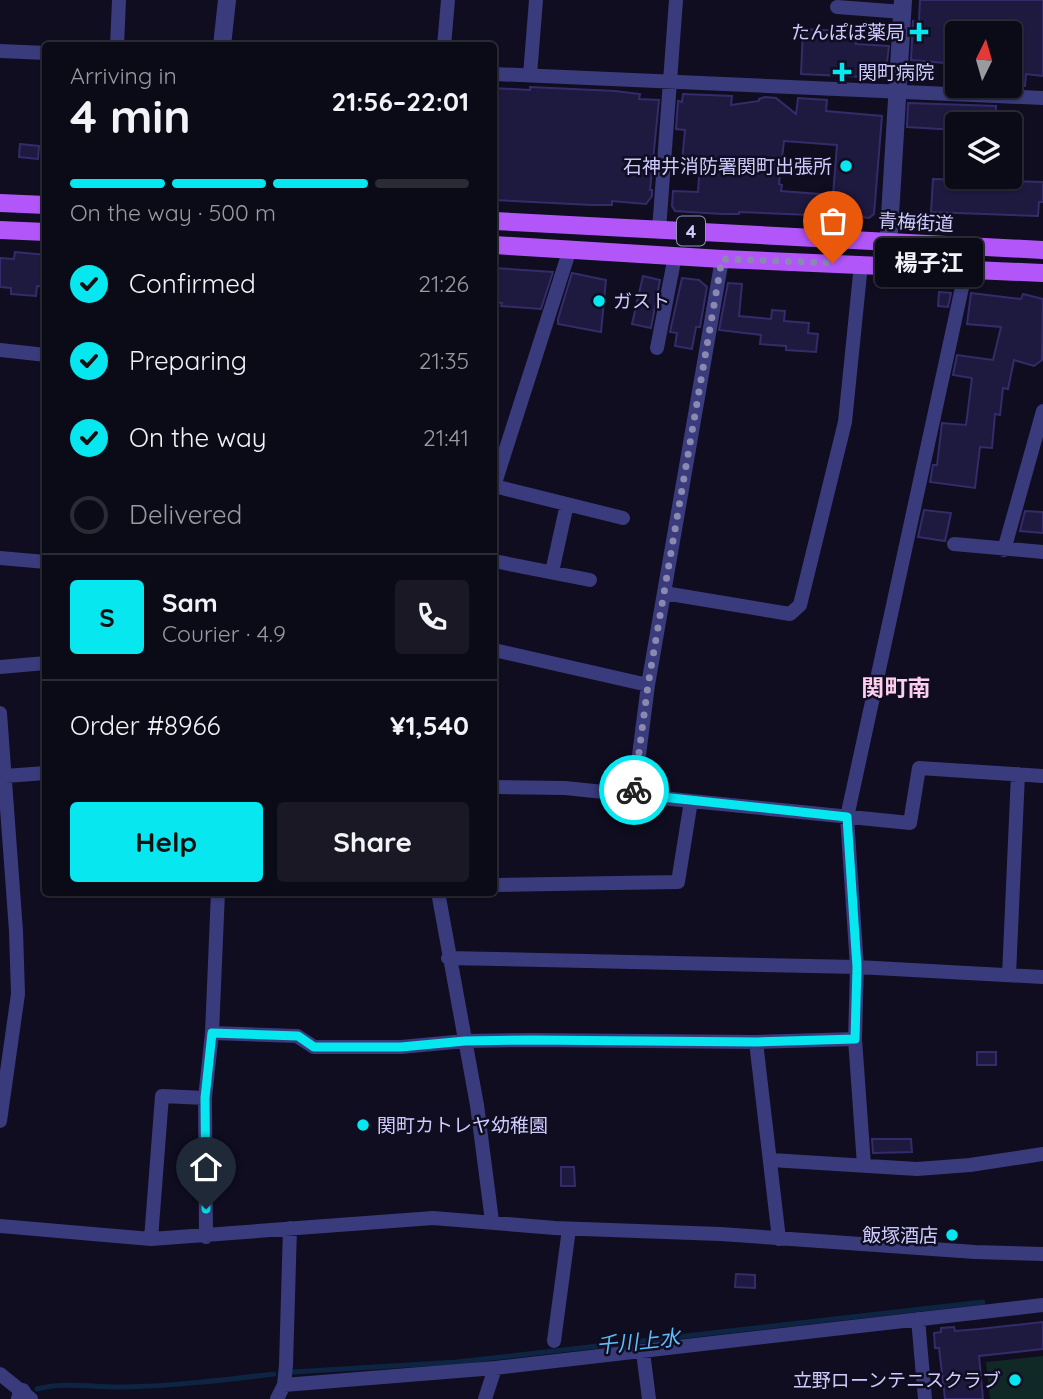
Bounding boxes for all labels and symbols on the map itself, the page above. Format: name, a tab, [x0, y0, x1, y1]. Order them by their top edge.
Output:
place label: たんぽぽ薬局	[791, 20, 905, 44]
north arrow	[945, 21, 1022, 98]
marker: たんぽぽ薬局	[911, 24, 927, 40]
place label: 関町病院	[858, 60, 934, 84]
marker: 関町病院	[832, 62, 852, 82]
place label: 石神井消防署関町出張所	[623, 154, 832, 178]
marker: 石神井消防署関町出張所	[838, 158, 854, 174]
pin	[803, 191, 863, 263]
street label: 青梅街道	[877, 208, 955, 236]
road number: 4	[677, 216, 705, 246]
callout: 楊子江	[875, 238, 984, 288]
place label: ガスト	[613, 289, 670, 313]
marker: ガスト	[591, 293, 607, 309]
district label: 関町南	[862, 673, 931, 702]
courier	[599, 755, 669, 825]
place label: 関町カトレヤ幼稚園	[377, 1113, 548, 1137]
marker: 関町カトレヤ幼稚園	[355, 1117, 371, 1133]
pin	[176, 1137, 236, 1209]
place label: 飯塚酒店	[862, 1223, 938, 1247]
marker: 飯塚酒店	[944, 1227, 960, 1243]
water label: 千川上水	[595, 1323, 683, 1358]
place label: 立野ローンテニスクラブ	[793, 1368, 1001, 1392]
marker: 立野ローンテニスクラブ	[1007, 1372, 1023, 1388]

